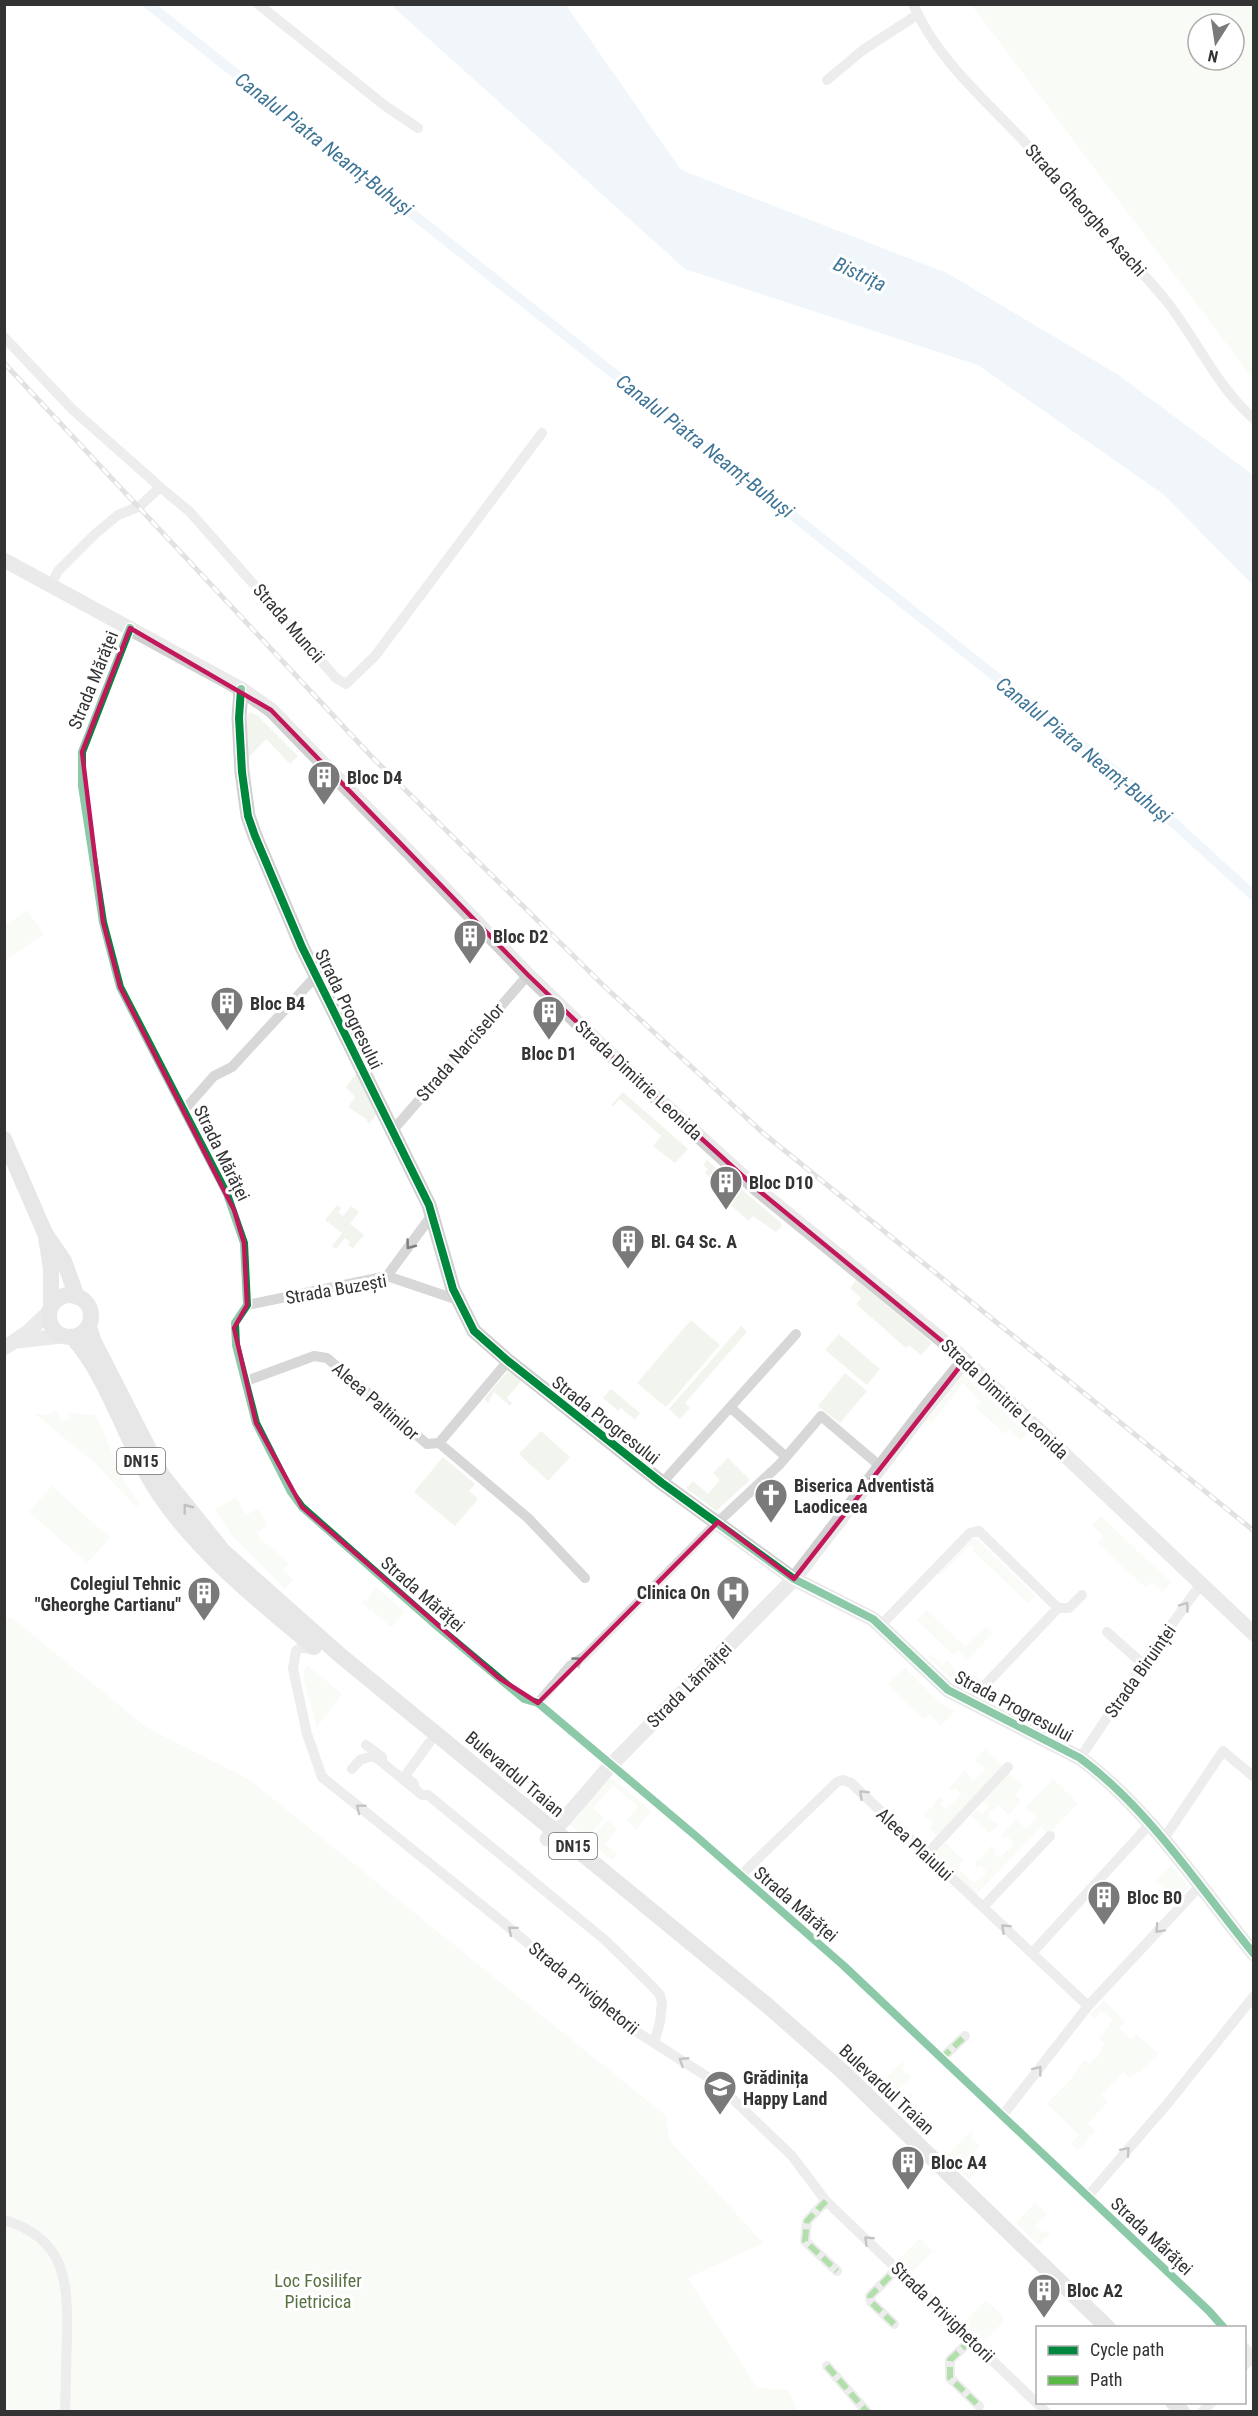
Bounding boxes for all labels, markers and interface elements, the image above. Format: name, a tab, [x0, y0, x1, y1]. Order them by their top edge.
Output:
north arrow	[1186, 12, 1246, 72]
text: N	[1206, 46, 1220, 66]
water label: Canalul Piatra Neamț-Buhuși	[230, 67, 418, 221]
street label: Strada Gheorghe Asachi	[1021, 140, 1151, 280]
water label: Bistrița	[830, 251, 890, 297]
water label: Canalul Piatra Neamț-Buhuși	[611, 369, 799, 523]
street label: Strada Muncii	[249, 579, 329, 667]
street label: Strada Mărăței	[64, 628, 123, 733]
water label: Canalul Piatra Neamț-Buhuși	[991, 672, 1177, 829]
building icon: Bloc D4	[306, 759, 342, 806]
place label: Bloc D4	[347, 767, 402, 788]
building icon: Bloc D2	[452, 918, 488, 965]
place label: Bloc D2	[493, 926, 548, 947]
street label: Strada Progresului	[311, 946, 387, 1072]
building icon: Bloc B4	[209, 985, 245, 1032]
place label: Bloc B4	[250, 993, 305, 1014]
building icon: Bloc D1	[531, 994, 567, 1041]
street label: Strada Narciselor	[412, 998, 509, 1105]
street label: Strada Dimitrie Leonida	[571, 1016, 707, 1144]
place label: Bloc D1	[521, 1043, 577, 1064]
street label: Strada Mărăței	[189, 1102, 254, 1205]
building icon: Bloc D10	[708, 1164, 744, 1211]
place label: Bloc D10	[749, 1172, 813, 1193]
building icon: Bl. G4 Sc. A	[610, 1223, 646, 1270]
place label: Bl. G4 Sc. A	[651, 1231, 737, 1252]
one-way arrow	[406, 1239, 417, 1250]
street label: Strada Buzești	[284, 1270, 388, 1309]
street label: Strada Dimitrie Leonida	[937, 1335, 1073, 1463]
street label: Aleea Paltinilor	[328, 1358, 424, 1445]
street label: Strada Progresului	[548, 1371, 664, 1469]
road number: DN15	[117, 1448, 165, 1474]
place label: Biserica Adventistă Laodiceea	[794, 1475, 934, 1517]
church icon: Biserica Adventistă Laodiceea	[753, 1477, 789, 1524]
one-way arrow	[183, 1503, 194, 1514]
street label: Strada Mărăței	[376, 1552, 469, 1637]
place label: Colegiul Tehnic "Gheorghe Cartianu"	[35, 1573, 181, 1615]
hospital icon: Clinica On	[715, 1574, 751, 1621]
building icon: Colegiul Tehnic "Gheorghe Cartianu"	[186, 1575, 222, 1622]
place label: Clinica On	[637, 1582, 710, 1603]
one-way arrow	[1178, 1602, 1189, 1613]
street label: Strada Biruinței	[1100, 1620, 1181, 1722]
street label: Strada Lămâiței	[642, 1638, 737, 1733]
one-way arrow	[571, 1657, 582, 1668]
street label: Strada Progresului	[951, 1666, 1077, 1746]
street label: Bulevardul Traian	[462, 1727, 568, 1821]
one-way arrow	[859, 1791, 870, 1802]
street label: Aleea Plaiului	[872, 1803, 958, 1885]
one-way arrow	[356, 1805, 367, 1816]
road number: DN15	[549, 1833, 597, 1859]
street label: Strada Mărăței	[749, 1862, 842, 1947]
building icon: Bloc B0	[1086, 1879, 1122, 1926]
place label: Bloc B0	[1127, 1887, 1182, 1908]
one-way arrow	[1155, 1922, 1166, 1933]
one-way arrow	[1001, 1924, 1012, 1935]
one-way arrow	[508, 1926, 519, 1937]
street label: Strada Privighetorii	[525, 1937, 643, 2039]
street label: Bulevardul Traian	[835, 2040, 939, 2138]
one-way arrow	[679, 2057, 689, 2069]
one-way arrow	[1031, 2066, 1042, 2077]
place label: Grădinița Happy Land	[743, 2067, 827, 2109]
school or university icon: Grădinița Happy Land	[702, 2069, 738, 2116]
building icon: Bloc A4	[890, 2144, 926, 2191]
one-way arrow	[1119, 2148, 1130, 2158]
place label: Bloc A4	[931, 2152, 987, 2173]
street label: Strada Mărăței	[1106, 2193, 1197, 2280]
one-way arrow	[864, 2236, 875, 2247]
street label: Strada Privighetorii	[887, 2257, 999, 2367]
park label: Loc Fosilifer Pietricica	[274, 2270, 362, 2312]
building icon: Bloc A2	[1026, 2272, 1062, 2319]
place label: Bloc A2	[1067, 2280, 1123, 2301]
legend	[1036, 2326, 1246, 2404]
text: Cycle path	[1090, 2339, 1164, 2360]
text: Path	[1090, 2369, 1123, 2390]

